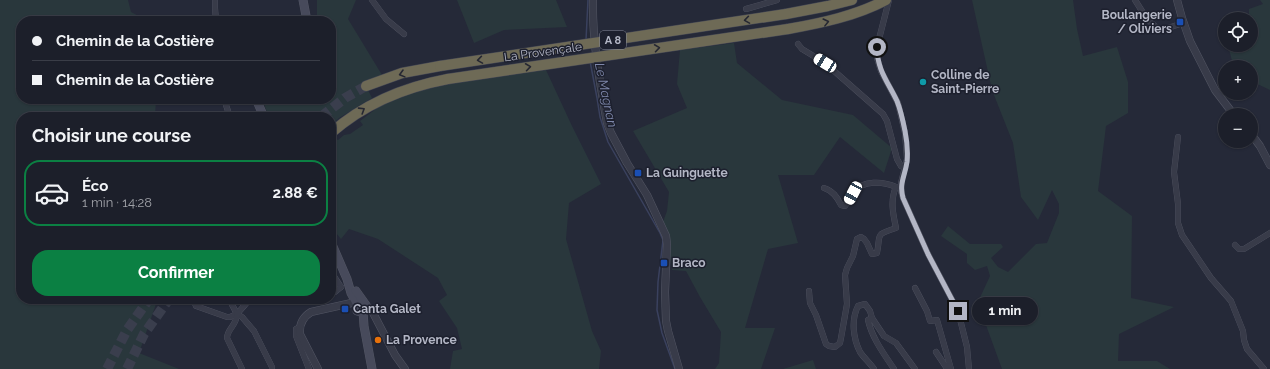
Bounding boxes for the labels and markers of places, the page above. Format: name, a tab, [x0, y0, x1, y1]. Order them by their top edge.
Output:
place label: Boulangerie / Oliviers	[1102, 8, 1172, 36]
marker: Boulangerie / Oliviers	[1175, 17, 1185, 27]
place label: Colline de Saint-Pierre	[931, 68, 999, 96]
marker: Colline de Saint-Pierre	[918, 77, 928, 87]
place label: La Guinguette	[646, 166, 728, 180]
marker: La Guinguette	[633, 168, 643, 178]
place label: Braco	[672, 256, 706, 270]
marker: Braco	[659, 258, 669, 268]
place label: Canta Galet	[353, 302, 421, 316]
marker: Canta Galet	[340, 304, 350, 314]
place label: La Provence	[386, 333, 457, 347]
marker: La Provence	[373, 335, 383, 345]

